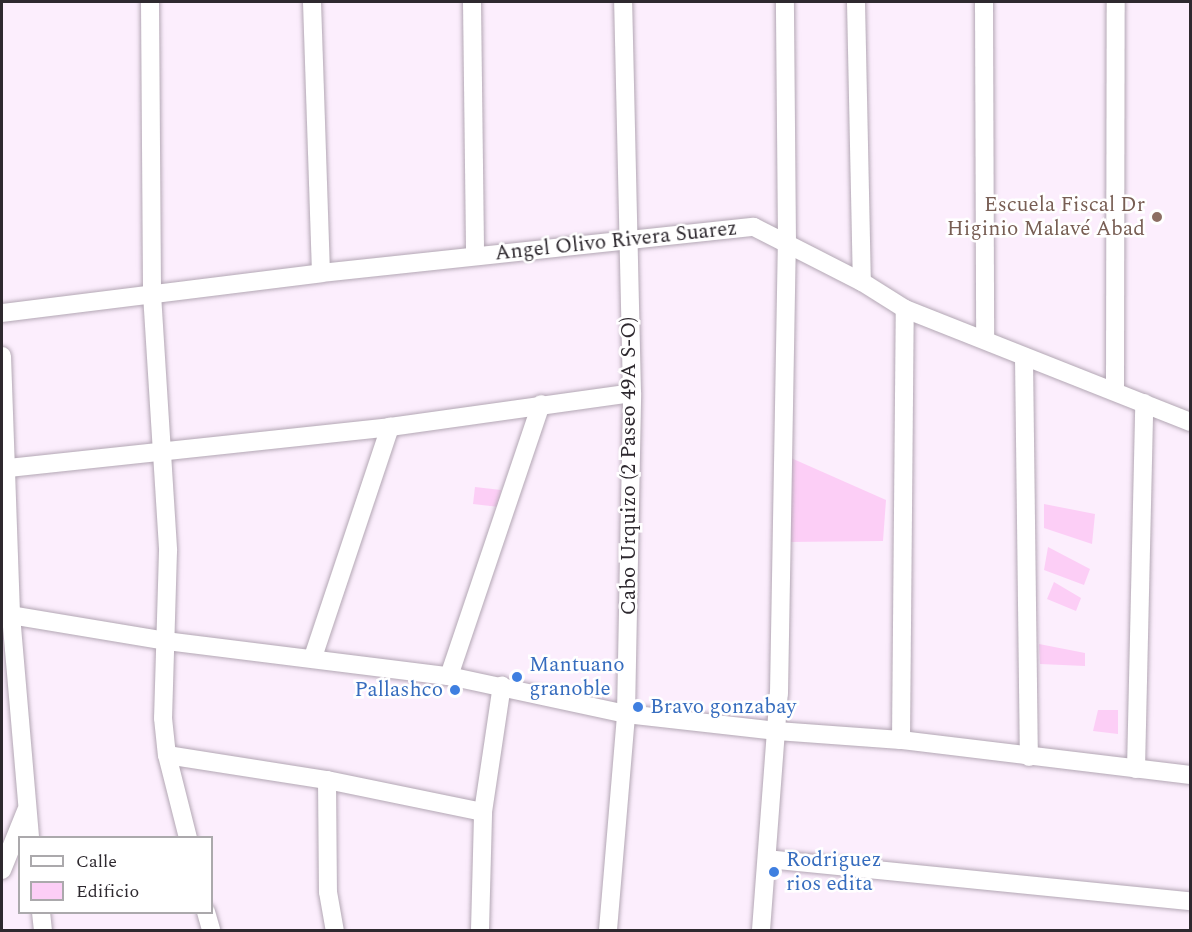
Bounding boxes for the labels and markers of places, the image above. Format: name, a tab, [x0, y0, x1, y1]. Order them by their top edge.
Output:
place label: Escuela Fiscal Dr Higinio Malavé Abad	[947, 192, 1145, 242]
marker: Escuela Fiscal Dr Higinio Malavé Abad	[1150, 210, 1164, 224]
place label: Mantuano granoble	[529, 652, 625, 702]
marker: Mantuano granoble	[510, 670, 524, 684]
place label: Pallashco	[355, 677, 443, 703]
marker: Pallashco	[448, 683, 462, 697]
place label: Bravo gonzabay	[650, 694, 796, 720]
marker: Bravo gonzabay	[631, 700, 645, 714]
place label: Rodriguez rios edita	[786, 847, 882, 897]
marker: Rodriguez rios edita	[767, 865, 781, 879]

